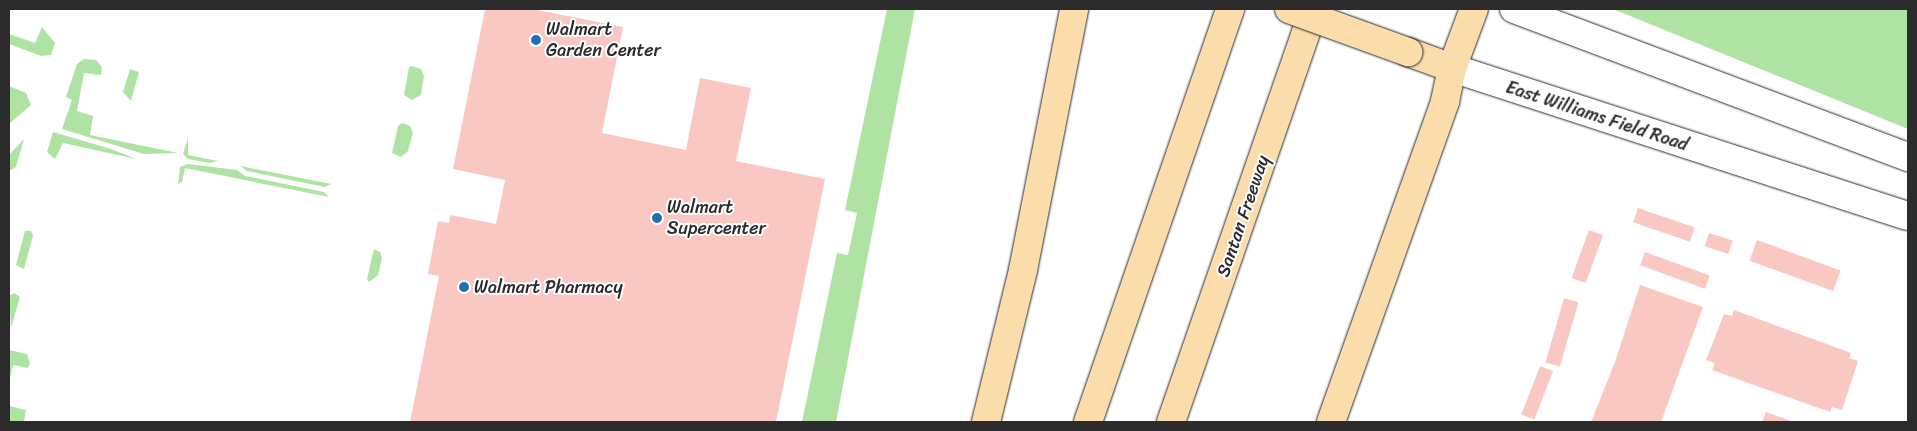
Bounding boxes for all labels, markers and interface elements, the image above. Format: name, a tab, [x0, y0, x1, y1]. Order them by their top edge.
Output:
place label: Walmart Garden Center	[546, 19, 662, 62]
marker: Walmart Garden Center	[530, 34, 542, 46]
street label: East Williams Field Road	[1503, 76, 1691, 156]
street label: Santan Freeway	[1212, 152, 1274, 280]
place label: Walmart Supercenter	[667, 197, 766, 240]
marker: Walmart Supercenter	[651, 212, 663, 224]
place label: Walmart Pharmacy	[474, 276, 623, 298]
marker: Walmart Pharmacy	[458, 281, 470, 293]

